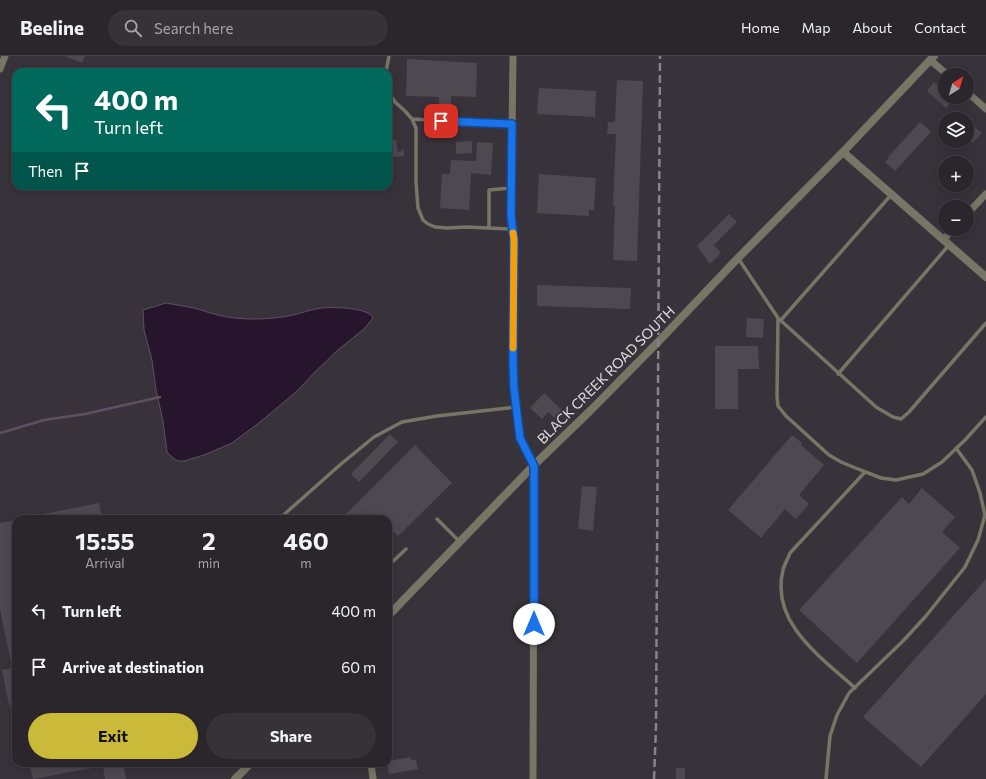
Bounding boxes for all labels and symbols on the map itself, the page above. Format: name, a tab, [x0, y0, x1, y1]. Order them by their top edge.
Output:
north arrow	[938, 68, 974, 104]
pin	[424, 104, 458, 138]
street label: BLACK CREEK ROAD SOUTH	[533, 302, 678, 447]
position arrow	[513, 603, 555, 645]

